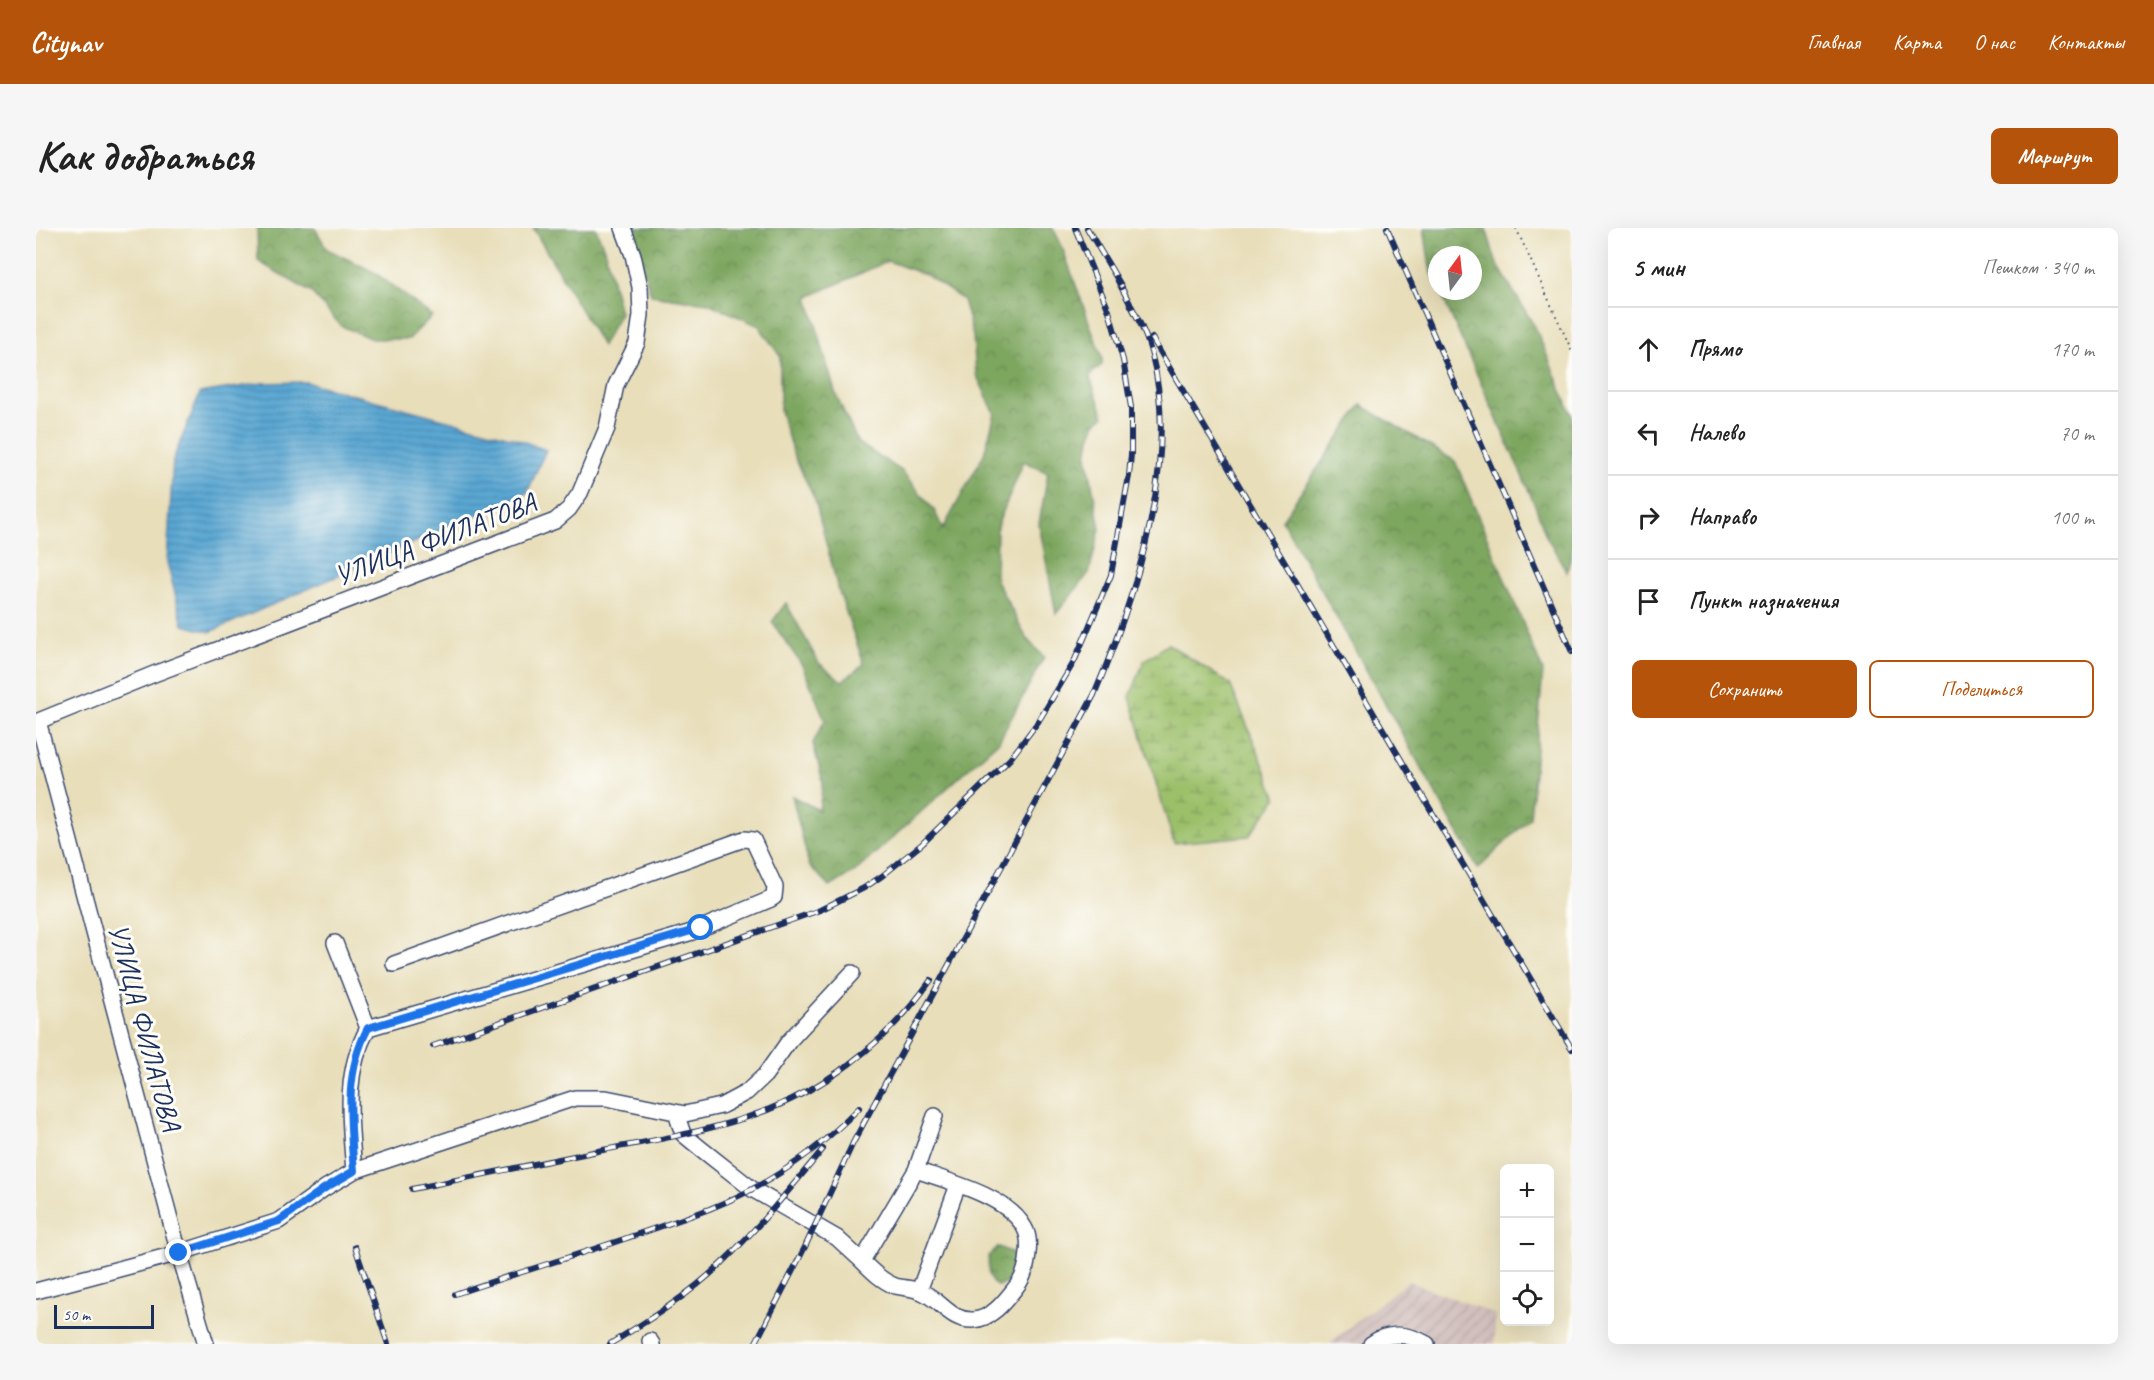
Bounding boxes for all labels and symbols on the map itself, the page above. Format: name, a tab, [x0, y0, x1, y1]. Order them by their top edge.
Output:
north arrow	[1428, 246, 1482, 300]
street label: УЛИЦА ФИЛАТОВА	[329, 484, 542, 593]
route start	[687, 914, 713, 940]
street label: УЛИЦА ФИЛАТОВА	[101, 920, 190, 1136]
route end	[165, 1239, 191, 1265]
scale bar	[54, 1302, 154, 1330]

